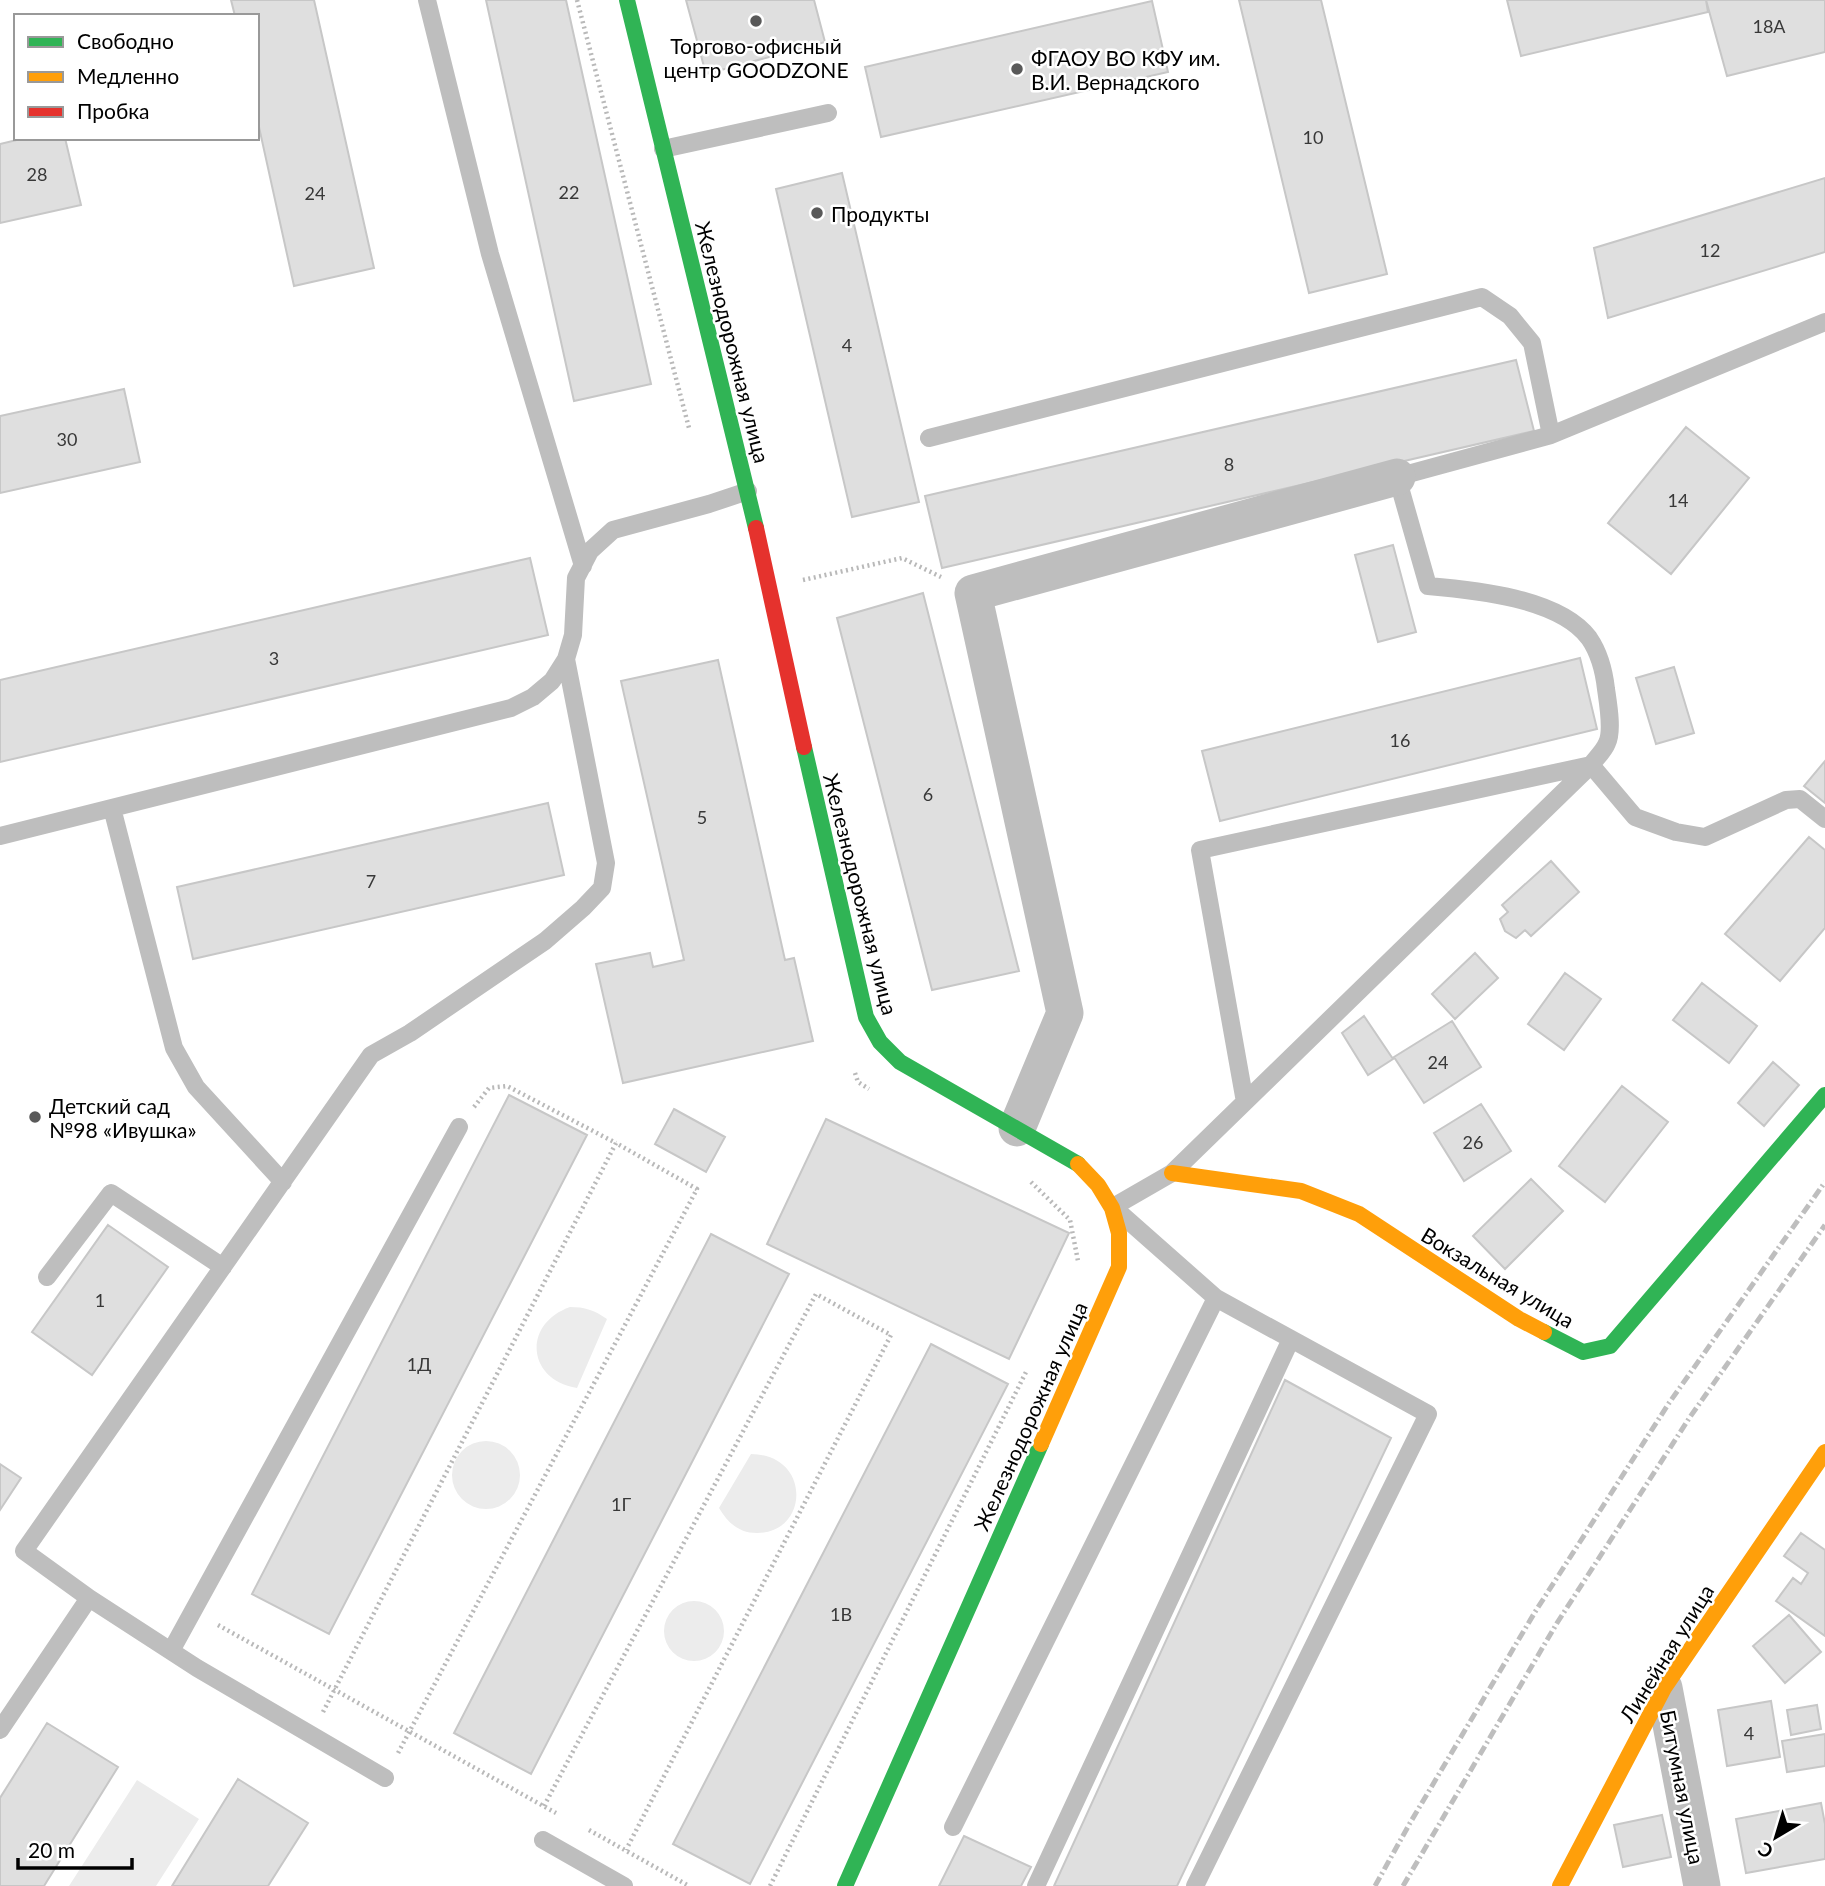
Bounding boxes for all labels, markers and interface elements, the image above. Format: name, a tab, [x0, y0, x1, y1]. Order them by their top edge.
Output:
marker: Торгово-офисный центр GOODZONE	[748, 13, 764, 29]
legend	[14, 14, 259, 140]
house number: 18А	[1752, 15, 1786, 37]
text: Свободно	[77, 28, 174, 53]
place label: Торгово-офисный центр GOODZONE	[663, 33, 849, 82]
place label: ФГАОУ ВО КФУ им. В.И. Вернадского	[1031, 45, 1220, 94]
marker: ФГАОУ ВО КФУ им. В.И. Вернадского	[1009, 61, 1025, 77]
text: Медленно	[77, 63, 179, 88]
text: Пробка	[77, 98, 150, 123]
house number: 10	[1303, 126, 1323, 148]
house number: 28	[27, 163, 47, 185]
house number: 22	[559, 181, 579, 203]
house number: 24	[305, 182, 325, 204]
place label: Продукты	[831, 201, 930, 226]
marker: Продукты	[809, 205, 825, 221]
street label: Железнодорожная улица	[691, 219, 775, 465]
house number: 12	[1700, 239, 1720, 261]
house number: 4	[842, 334, 852, 356]
house number: 30	[57, 428, 77, 450]
house number: 8	[1224, 453, 1234, 475]
house number: 14	[1668, 489, 1688, 511]
house number: 3	[269, 647, 279, 669]
house number: 16	[1390, 729, 1410, 751]
street label: Железнодорожная улица	[819, 771, 903, 1017]
house number: 6	[923, 783, 933, 805]
house number: 5	[697, 806, 707, 828]
house number: 7	[366, 870, 376, 892]
house number: 24	[1428, 1051, 1448, 1073]
place label: Детский сад №98 «Ивушка»	[49, 1093, 197, 1142]
marker: Детский сад №98 «Ивушка»	[27, 1109, 43, 1125]
house number: 26	[1463, 1131, 1483, 1153]
street label: Вокзальная улица	[1417, 1222, 1579, 1332]
house number: 1	[95, 1289, 105, 1311]
street label: Железнодорожная улица	[968, 1298, 1092, 1534]
house number: 1Д	[407, 1353, 431, 1375]
house number: 1Г	[611, 1493, 631, 1515]
street label: Линейная улица	[1613, 1580, 1718, 1727]
house number: 1В	[830, 1603, 852, 1625]
street label: Битумная улица	[1656, 1708, 1710, 1866]
house number: 4	[1744, 1722, 1754, 1744]
north arrow	[1741, 1802, 1811, 1872]
scale bar	[18, 1826, 131, 1870]
text: 20 m	[28, 1837, 75, 1862]
text: С	[1753, 1838, 1777, 1864]

